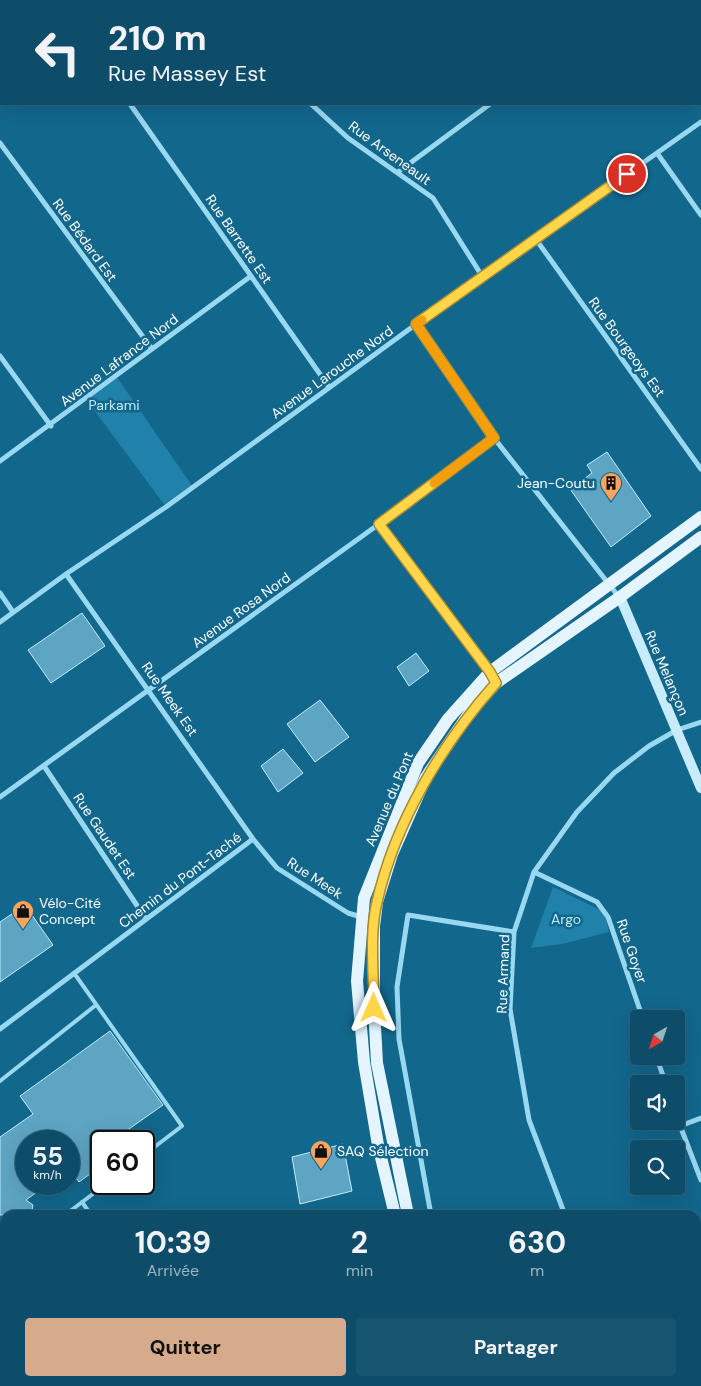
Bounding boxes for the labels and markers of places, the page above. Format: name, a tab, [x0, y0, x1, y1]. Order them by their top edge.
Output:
pin	[606, 153, 648, 195]
building icon: Jean-Coutu	[599, 471, 623, 502]
place label: Jean-Coutu	[517, 474, 595, 492]
place label: Vélo-Cité Concept	[39, 894, 101, 928]
shop icon: Vélo-Cité Concept	[11, 899, 35, 930]
shop icon: SAQ Sélection	[309, 1139, 333, 1170]
place label: SAQ Sélection	[337, 1142, 429, 1160]

